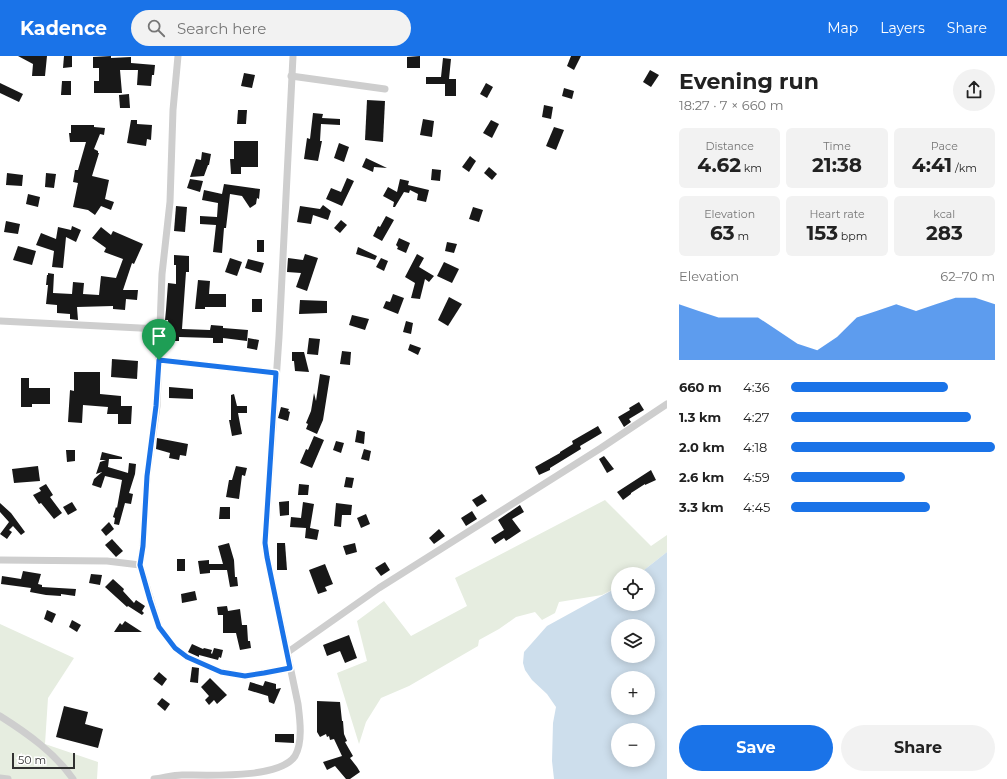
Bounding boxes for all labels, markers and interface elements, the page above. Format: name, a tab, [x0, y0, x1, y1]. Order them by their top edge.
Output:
search box	[131, 10, 411, 46]
text: Kadence	[20, 17, 107, 40]
icon: search	[145, 17, 167, 39]
text: Search here	[177, 19, 266, 38]
text: Map	[827, 19, 858, 37]
text: Layers	[880, 19, 925, 37]
text: Share	[947, 19, 987, 37]
text: Evening run	[679, 68, 819, 95]
button: share	[953, 69, 995, 111]
text: 18:27 · 7 × 660 m	[679, 97, 783, 113]
text: Distance	[706, 139, 754, 153]
text: Time	[823, 139, 851, 153]
text: Pace	[931, 139, 958, 153]
text: 4.62	[697, 153, 741, 177]
text: 21:38	[812, 153, 862, 177]
text: 4:41	[912, 153, 952, 177]
text: km	[741, 161, 762, 175]
text: /km	[952, 161, 977, 175]
text: Elevation	[704, 207, 755, 221]
text: Heart rate	[809, 207, 865, 221]
text: kcal	[933, 207, 955, 221]
text: 63	[710, 221, 735, 245]
text: 153	[807, 221, 838, 245]
text: 283	[926, 221, 963, 245]
text: m	[735, 229, 749, 243]
text: bpm	[838, 229, 867, 243]
text: Elevation	[679, 268, 739, 284]
text: 62–70 m	[940, 268, 995, 284]
pin	[142, 319, 176, 360]
icon: arrive	[148, 325, 170, 347]
text: 660 m	[679, 379, 722, 395]
text: 4:36	[743, 379, 770, 395]
text: 1.3 km	[679, 409, 721, 425]
text: 4:27	[743, 409, 769, 425]
text: 2.0 km	[679, 439, 725, 455]
text: 4:18	[743, 439, 767, 455]
text: 2.6 km	[679, 469, 724, 485]
text: 4:59	[743, 469, 770, 485]
text: 3.3 km	[679, 499, 724, 515]
text: 4:45	[743, 499, 770, 515]
map controls	[611, 567, 655, 767]
button: locate	[611, 567, 655, 611]
button: layers	[611, 619, 655, 663]
button: +	[611, 671, 655, 715]
button: −	[611, 723, 655, 767]
button: Save	[679, 725, 833, 771]
button: Share	[841, 725, 995, 771]
scale bar	[12, 751, 75, 770]
text: 50 m	[18, 753, 46, 767]

